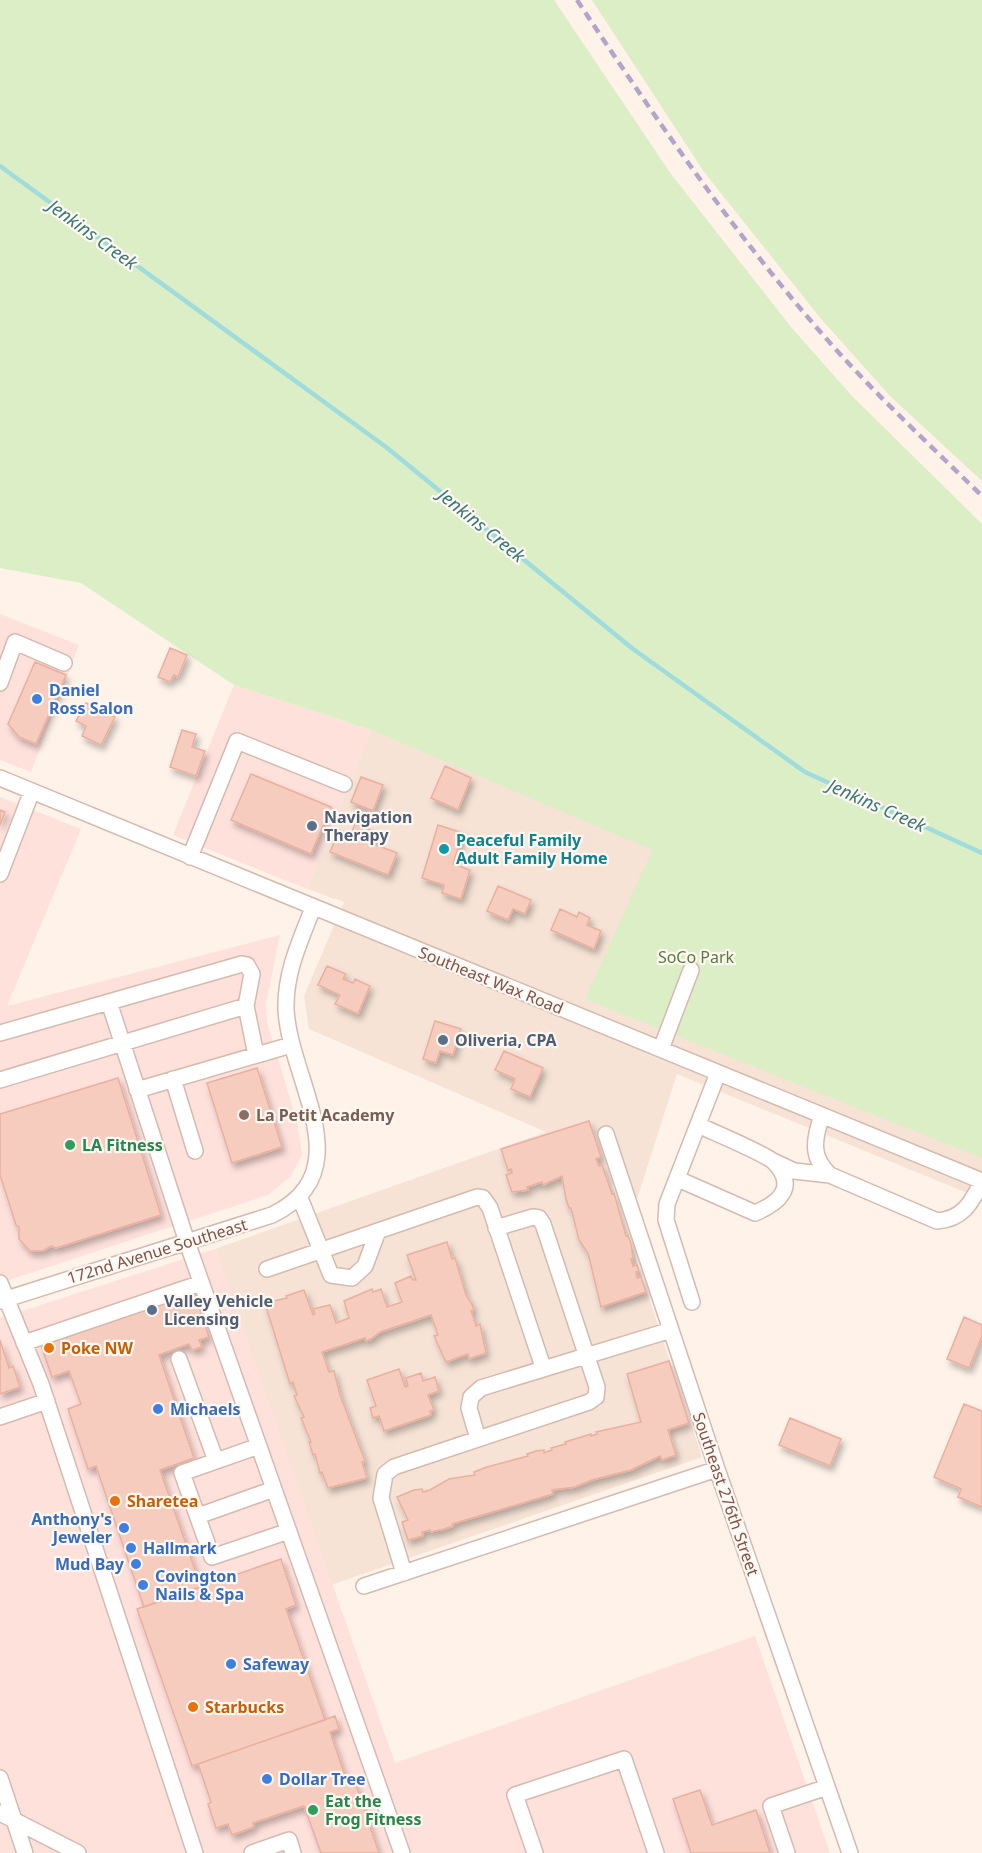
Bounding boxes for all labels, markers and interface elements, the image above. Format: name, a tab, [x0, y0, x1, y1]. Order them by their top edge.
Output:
water label: Jenkins Creek	[41, 192, 143, 275]
water label: Jenkins Creek	[431, 481, 531, 568]
place label: Daniel Ross Salon	[49, 679, 133, 719]
marker: Daniel Ross Salon	[30, 692, 44, 706]
water label: Jenkins Creek	[821, 771, 931, 838]
place label: Navigation Therapy	[324, 806, 412, 846]
marker: Navigation Therapy	[305, 819, 319, 833]
place label: Peaceful Family Adult Family Home	[456, 829, 608, 869]
marker: Peaceful Family Adult Family Home	[437, 842, 451, 856]
street label: Southeast Wax Road	[415, 941, 567, 1019]
park label: SoCo Park	[658, 946, 735, 968]
place label: Oliveria, CPA	[455, 1029, 558, 1051]
marker: Oliveria, CPA	[436, 1033, 450, 1047]
place label: La Petit Academy	[256, 1104, 395, 1126]
marker: La Petit Academy	[237, 1108, 251, 1122]
place label: LA Fitness	[82, 1134, 163, 1156]
marker: LA Fitness	[63, 1138, 77, 1152]
street label: 172nd Avenue Southeast	[64, 1213, 250, 1289]
place label: Valley Vehicle Licensing	[164, 1290, 273, 1330]
marker: Valley Vehicle Licensing	[145, 1303, 159, 1317]
place label: Poke NW	[61, 1337, 134, 1359]
marker: Poke NW	[42, 1341, 56, 1355]
place label: Michaels	[170, 1398, 240, 1420]
marker: Michaels	[151, 1402, 165, 1416]
street label: Southeast 276th Street	[688, 1409, 764, 1579]
place label: Sharetea	[127, 1490, 198, 1512]
marker: Sharetea	[108, 1494, 122, 1508]
place label: Anthony's Jeweler	[31, 1508, 112, 1548]
marker: Anthony's Jeweler	[117, 1521, 131, 1535]
place label: Hallmark	[143, 1537, 217, 1559]
marker: Hallmark	[124, 1541, 138, 1555]
place label: Mud Bay	[55, 1553, 125, 1575]
marker: Mud Bay	[129, 1557, 143, 1571]
place label: Covington Nails & Spa	[155, 1565, 244, 1605]
marker: Covington Nails & Spa	[136, 1578, 150, 1592]
place label: Safeway	[243, 1653, 310, 1675]
marker: Safeway	[224, 1657, 238, 1671]
place label: Starbucks	[205, 1696, 284, 1718]
marker: Starbucks	[186, 1700, 200, 1714]
place label: Dollar Tree	[279, 1768, 366, 1790]
marker: Dollar Tree	[260, 1772, 274, 1786]
place label: Eat the Frog Fitness	[325, 1790, 421, 1830]
marker: Eat the Frog Fitness	[306, 1803, 320, 1817]

